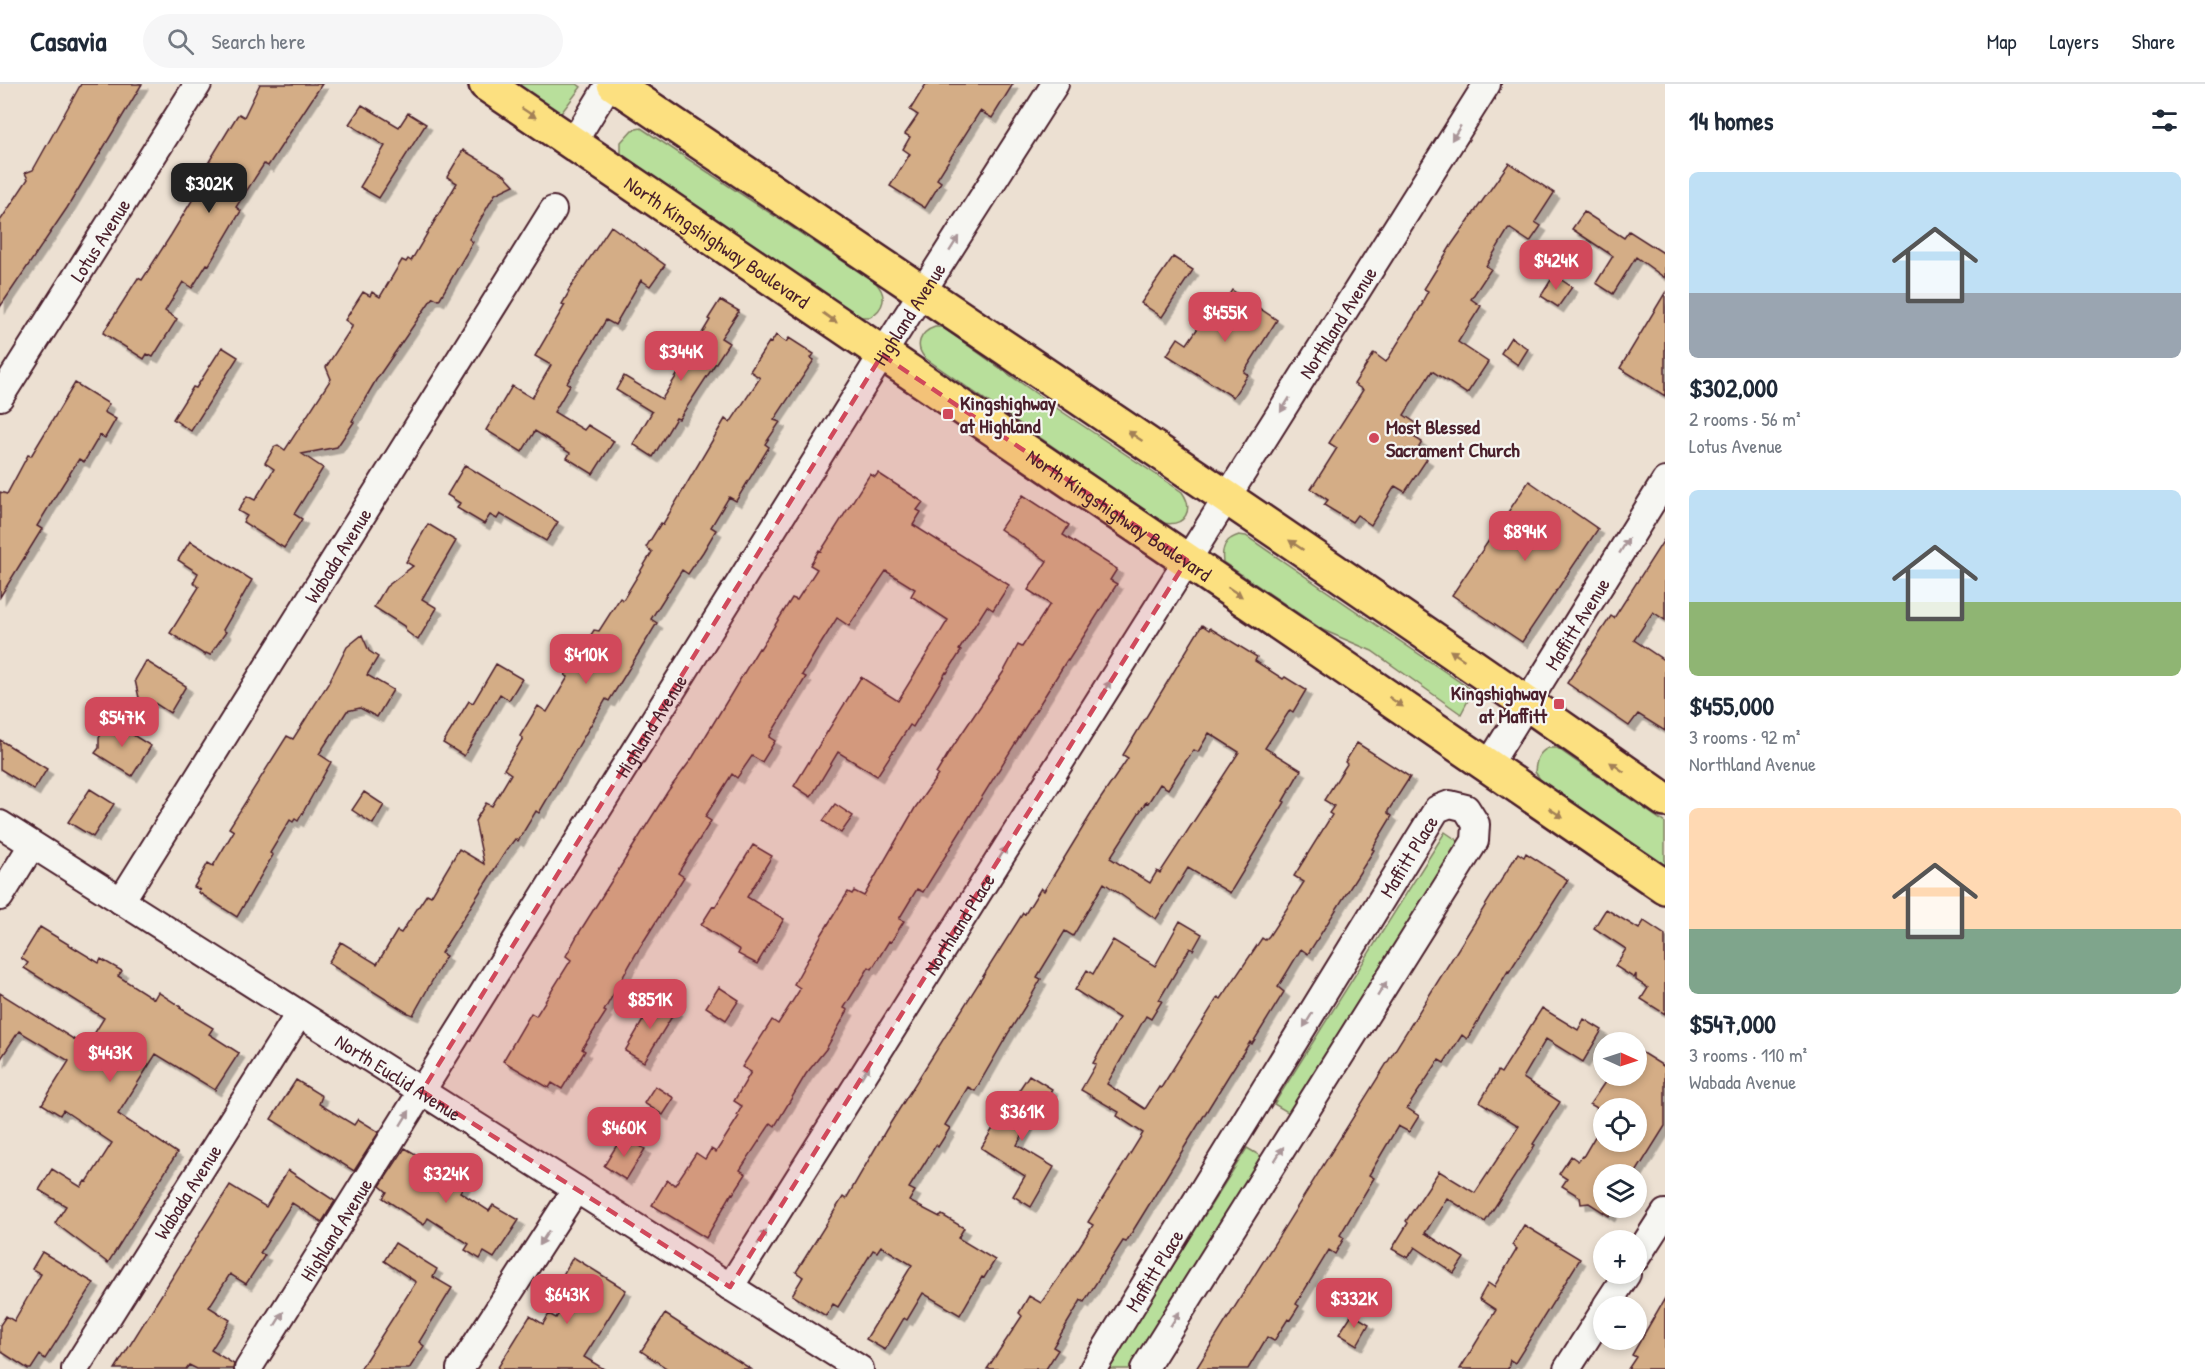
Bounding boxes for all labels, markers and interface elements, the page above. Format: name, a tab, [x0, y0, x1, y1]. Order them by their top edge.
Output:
search box	[143, 14, 563, 68]
text: Casavia	[30, 22, 107, 60]
icon: search	[164, 25, 197, 58]
text: Search here	[212, 26, 306, 56]
text: Map	[1987, 27, 2016, 56]
text: Layers	[2049, 27, 2099, 56]
text: Share	[2132, 27, 2175, 56]
text: 14 homes	[1689, 103, 1774, 138]
icon: filters	[2148, 104, 2181, 137]
one-way arrow	[521, 108, 538, 119]
one-way arrow	[1450, 125, 1461, 142]
pin: $302K	[167, 163, 251, 214]
text: $302K	[185, 169, 233, 196]
street label: North Kingshighway Boulevard	[620, 169, 816, 314]
street label: Lotus Avenue	[63, 193, 136, 287]
icon: home	[1881, 211, 1989, 319]
one-way arrow	[948, 236, 959, 252]
pin: $424K	[1514, 240, 1598, 291]
text: $424K	[1534, 246, 1578, 273]
street label: Highland Avenue	[866, 257, 951, 370]
street label: Northland Avenue	[1292, 261, 1382, 383]
pin: $455K	[1183, 292, 1267, 343]
text: $455K	[1202, 298, 1248, 325]
one-way arrow	[821, 312, 837, 324]
pin: $344K	[639, 331, 723, 382]
text: $344K	[659, 337, 703, 364]
text: $302,000	[1689, 370, 1778, 405]
place label: Kingshighway at Highland	[960, 389, 1057, 440]
one-way arrow	[1279, 397, 1290, 413]
text: 2 rooms · 56 m²	[1689, 405, 1801, 432]
marker: Kingshighway at Highland	[941, 407, 955, 421]
place label: Most Blessed Sacrament Church	[1386, 413, 1520, 463]
one-way arrow	[1127, 430, 1143, 442]
marker: Most Blessed Sacrament Church	[1367, 431, 1381, 445]
text: Lotus Avenue	[1689, 432, 1782, 459]
street label: North Kingshighway Boulevard	[1022, 442, 1218, 587]
street label: Wabada Avenue	[297, 502, 377, 608]
pin: $894K	[1483, 511, 1567, 562]
text: $894K	[1503, 517, 1547, 544]
icon: home	[1881, 529, 1989, 637]
one-way arrow	[1619, 538, 1630, 554]
one-way arrow	[1288, 540, 1304, 551]
street label: Maffitt Avenue	[1538, 572, 1616, 675]
one-way arrow	[1226, 586, 1242, 598]
pin: $410K	[544, 634, 628, 685]
text: $410K	[564, 640, 608, 667]
one-way arrow	[1449, 650, 1465, 661]
street label: Highland Avenue	[608, 669, 693, 782]
place label: Kingshighway at Maffitt	[1451, 679, 1548, 729]
one-way arrow	[1100, 681, 1112, 697]
text: $455,000	[1689, 688, 1774, 723]
one-way arrow	[1387, 696, 1403, 708]
pin: $547K	[80, 697, 164, 748]
marker: Kingshighway at Maffitt	[1552, 697, 1566, 711]
text: $547K	[99, 703, 145, 730]
text: 3 rooms · 92 m²	[1689, 723, 1800, 750]
text: Northland Avenue	[1689, 750, 1816, 777]
one-way arrow	[1610, 761, 1626, 773]
one-way arrow	[1548, 807, 1564, 819]
street label: Maffitt Place	[1373, 810, 1444, 902]
one-way arrow	[997, 846, 1008, 862]
icon: home	[1881, 847, 1989, 955]
street label: Northland Place	[916, 868, 1001, 980]
pin: $851K	[608, 979, 692, 1030]
one-way arrow	[1377, 981, 1388, 997]
text: $851K	[628, 985, 672, 1012]
text: $547,000	[1689, 1006, 1776, 1041]
one-way arrow	[1302, 1012, 1313, 1028]
street label: North Euclid Avenue	[331, 1027, 467, 1127]
pin: $443K	[68, 1032, 152, 1083]
north arrow	[1593, 1032, 1647, 1086]
map controls	[1593, 1032, 1647, 1350]
text: $443K	[88, 1038, 132, 1065]
text: 3 rooms · 110 m²	[1689, 1041, 1807, 1068]
one-way arrow	[860, 1064, 871, 1080]
text: Wabada Avenue	[1689, 1068, 1796, 1095]
pin: $361K	[980, 1091, 1064, 1142]
text: $361K	[1000, 1097, 1044, 1124]
button: locate	[1593, 1098, 1647, 1152]
pin: $460K	[582, 1107, 666, 1158]
one-way arrow	[399, 1110, 410, 1126]
text: $460K	[601, 1113, 647, 1140]
street label: Wabada Avenue	[147, 1139, 227, 1244]
one-way arrow	[1273, 1146, 1284, 1162]
pin: $324K	[404, 1153, 488, 1204]
text: $324K	[423, 1159, 469, 1186]
button: layers	[1593, 1164, 1647, 1218]
street label: Highland Avenue	[293, 1172, 378, 1286]
street label: Maffitt Place	[1118, 1224, 1189, 1316]
one-way arrow	[756, 1229, 767, 1245]
one-way arrow	[539, 1230, 550, 1246]
button: +	[1593, 1230, 1647, 1284]
pin: $643K	[525, 1274, 609, 1325]
pin: $332K	[1312, 1278, 1396, 1329]
text: $643K	[544, 1280, 590, 1307]
text: $332K	[1330, 1284, 1378, 1311]
button: −	[1593, 1296, 1647, 1350]
one-way arrow	[274, 1311, 285, 1327]
one-way arrow	[1169, 1311, 1180, 1328]

